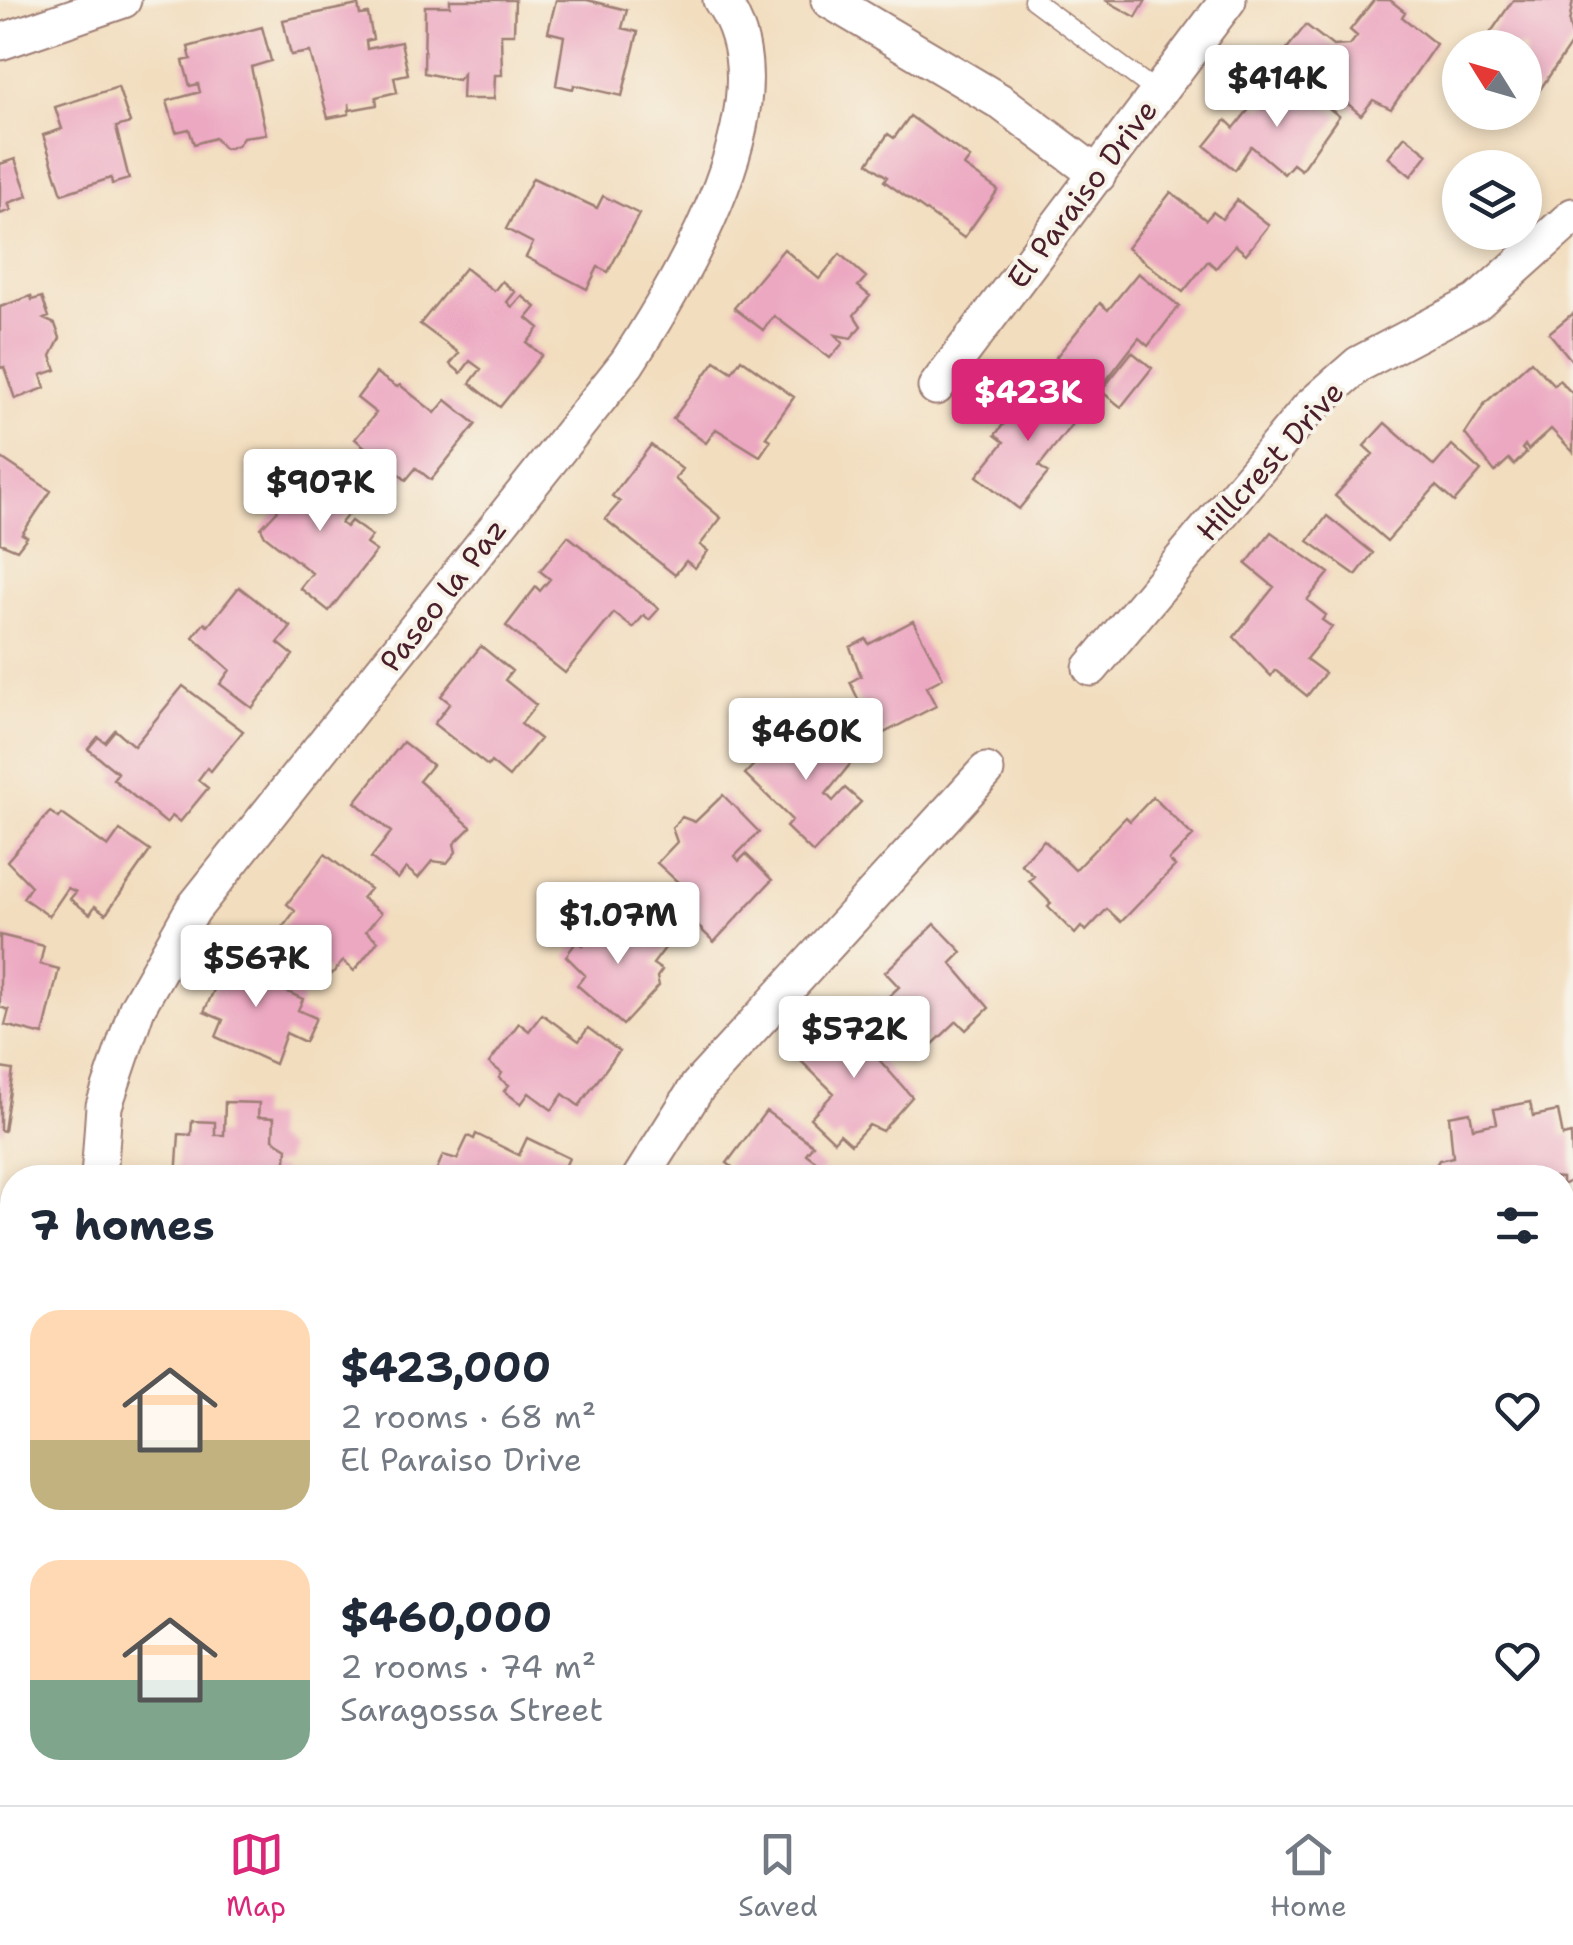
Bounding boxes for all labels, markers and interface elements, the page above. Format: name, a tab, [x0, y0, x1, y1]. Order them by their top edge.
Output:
north arrow	[1442, 30, 1542, 130]
map controls	[1442, 30, 1542, 250]
pin: $414K	[1207, 45, 1347, 130]
text: $414K	[1227, 56, 1327, 99]
street label: El Paraiso Drive	[997, 91, 1167, 297]
button: layers	[1442, 150, 1542, 250]
pin: $423K	[958, 359, 1098, 444]
text: $423K	[974, 370, 1082, 413]
street label: Hillcrest Drive	[1187, 372, 1353, 550]
pin: $907K	[250, 449, 390, 534]
text: $907K	[266, 460, 374, 503]
street label: Paseo la Paz	[370, 510, 516, 680]
pin: $460K	[736, 698, 876, 783]
text: $460K	[751, 709, 861, 752]
pin: $1.07M	[537, 882, 699, 967]
text: $1.07M	[558, 893, 678, 936]
pin: $567K	[186, 925, 326, 1010]
text: $567K	[203, 936, 309, 979]
pin: $572K	[784, 996, 924, 1081]
text: $572K	[801, 1007, 907, 1050]
text: 7 homes	[30, 1197, 215, 1253]
icon: filters	[1490, 1198, 1545, 1253]
text: $423,000	[340, 1339, 551, 1395]
icon: home	[110, 1350, 230, 1470]
icon: heart	[1490, 1383, 1545, 1438]
text: 2 rooms · 68 m²	[340, 1395, 596, 1438]
text: El Paraiso Drive	[340, 1438, 582, 1481]
text: $460,000	[340, 1589, 552, 1645]
icon: home	[110, 1600, 230, 1720]
icon: heart	[1490, 1633, 1545, 1688]
text: 2 rooms · 74 m²	[340, 1645, 596, 1688]
text: Saragossa Street	[340, 1688, 603, 1731]
tab: Map	[226, 1827, 286, 1925]
tab: Saved	[738, 1827, 818, 1925]
tab: Home	[1270, 1827, 1347, 1925]

